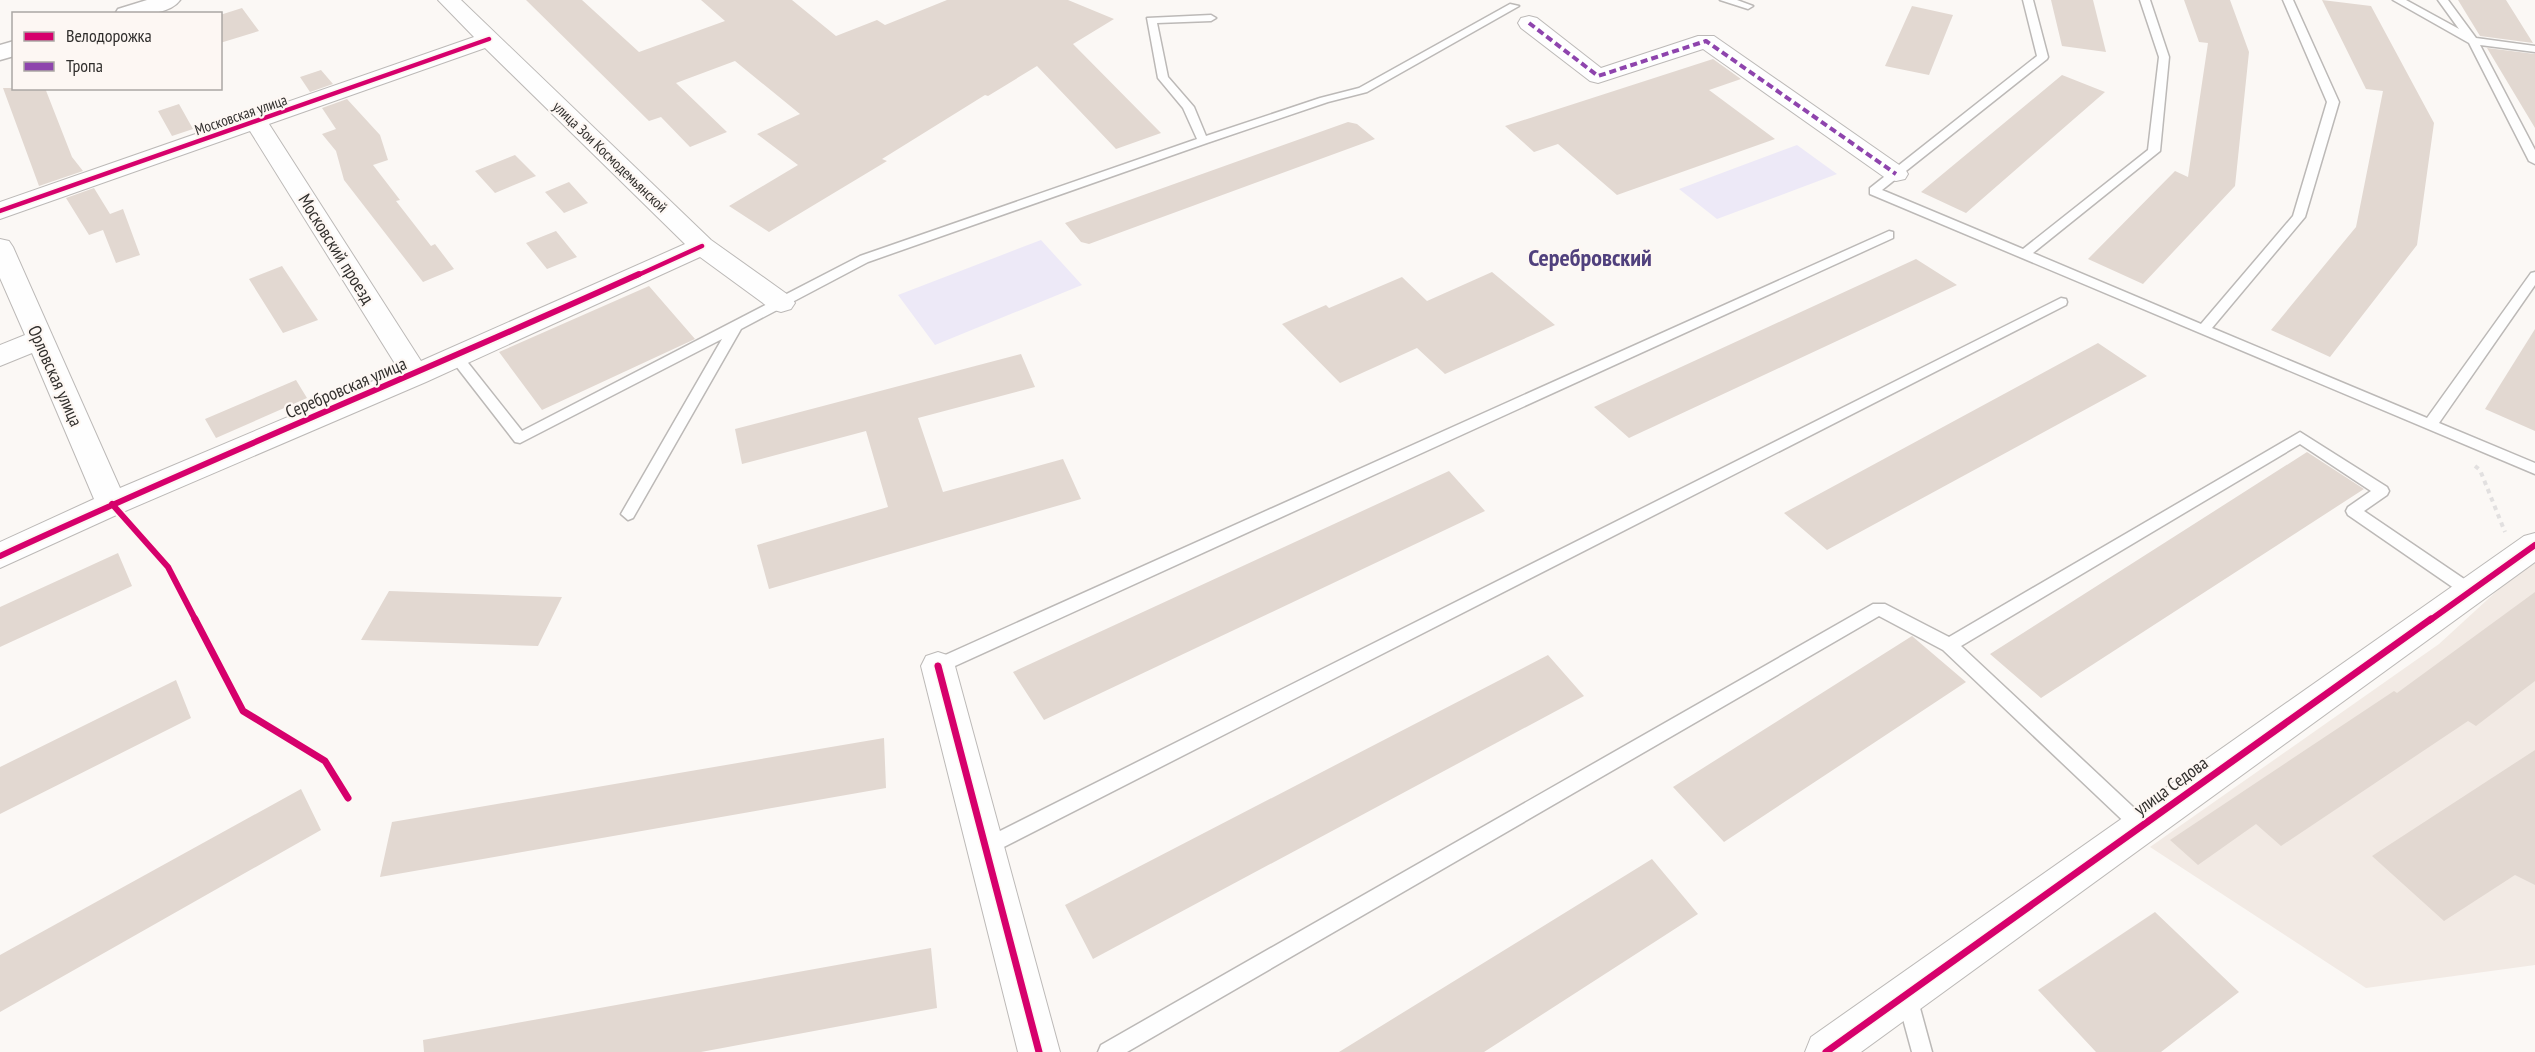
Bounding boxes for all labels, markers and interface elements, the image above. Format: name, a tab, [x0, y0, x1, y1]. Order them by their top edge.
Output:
legend	[12, 12, 222, 90]
text: Велодорожка	[66, 24, 152, 47]
text: Тропа	[66, 54, 103, 77]
street label: Московская улица	[192, 90, 290, 139]
street label: улица Зои Космодемьянской	[549, 97, 672, 216]
street label: Московский проезд	[293, 189, 379, 308]
district label: Серебровский	[1528, 242, 1652, 273]
street label: Орловская улица	[23, 322, 88, 430]
street label: Серебровская улица	[282, 352, 410, 423]
street label: улица Седова	[2129, 751, 2212, 820]

